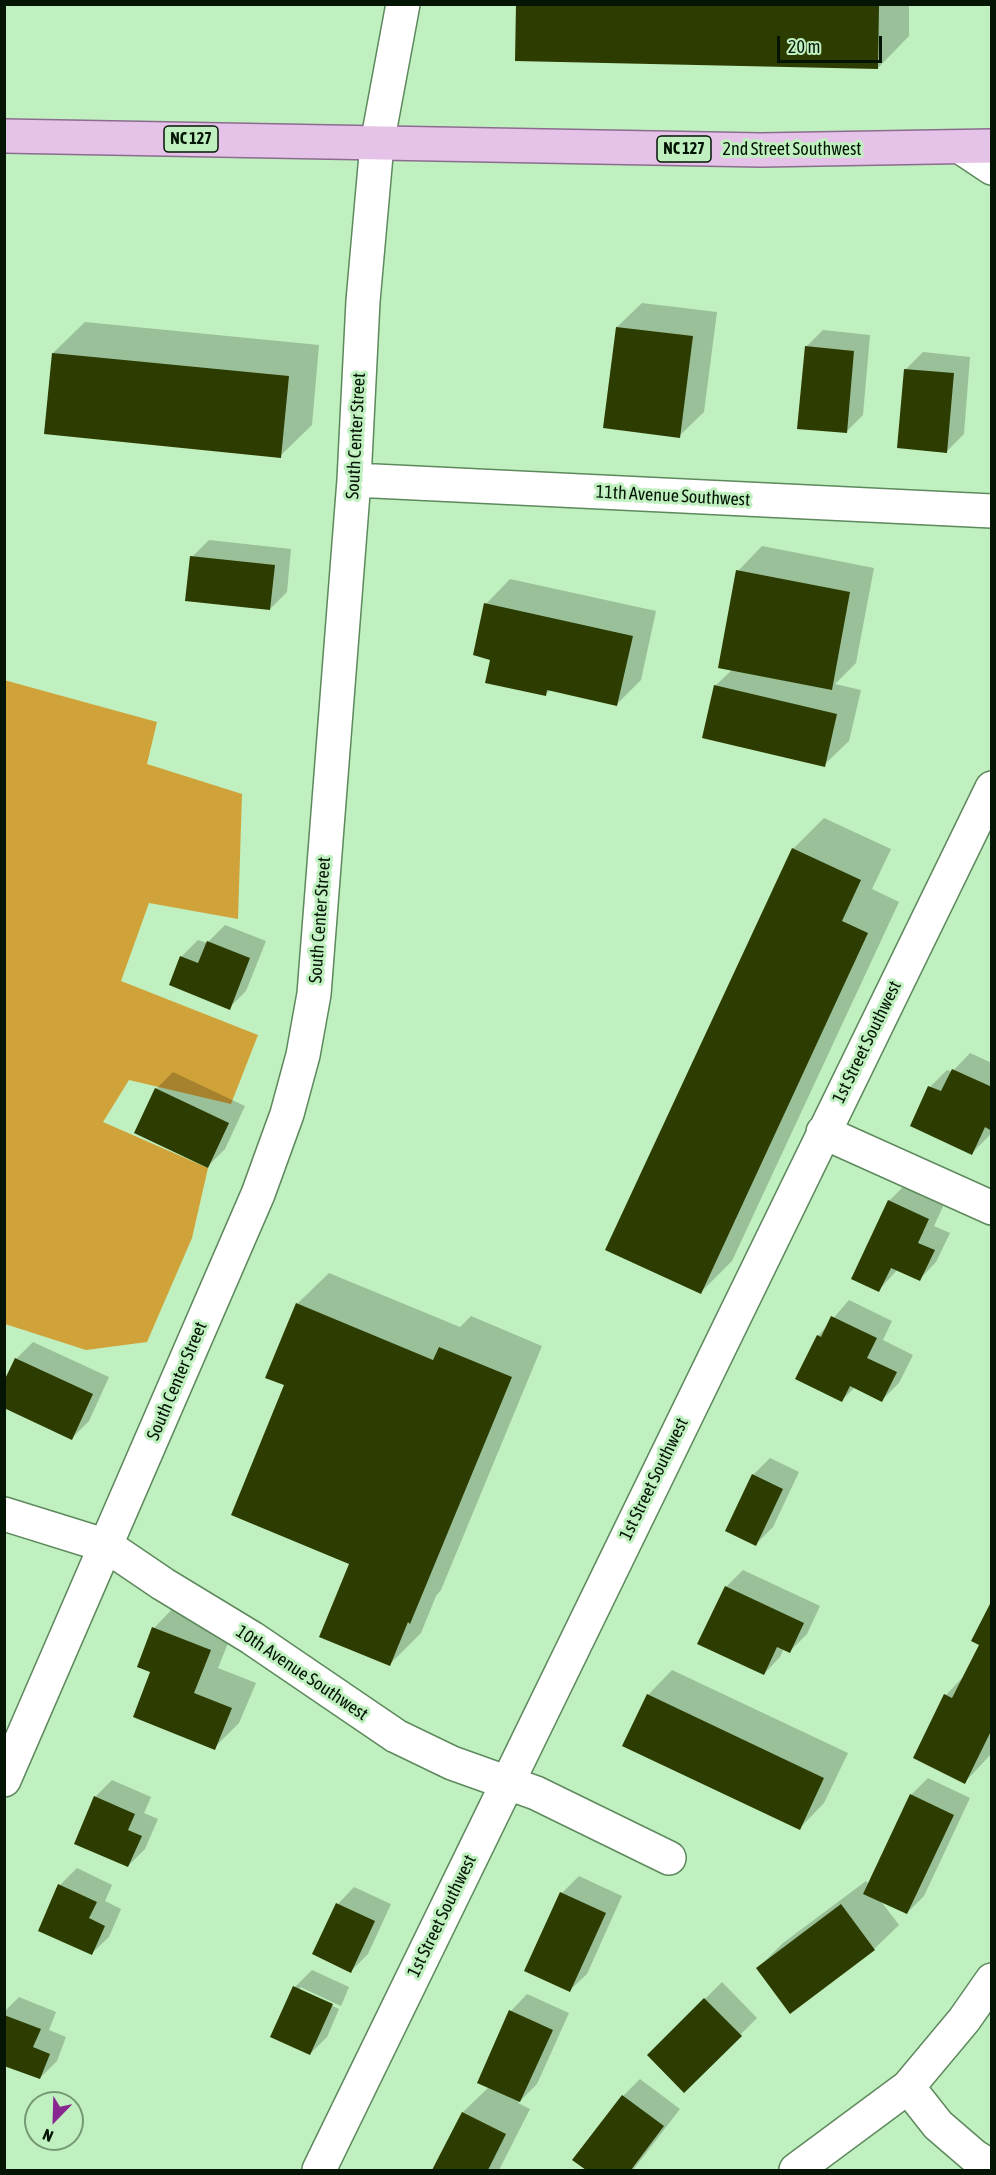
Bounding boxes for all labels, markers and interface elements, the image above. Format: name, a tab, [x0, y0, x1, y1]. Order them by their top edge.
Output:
scale bar	[780, 24, 885, 62]
text: 20 m	[788, 36, 820, 57]
road number: NC 127	[164, 126, 218, 152]
road number: NC 127	[657, 136, 711, 162]
street label: 2nd Street Southwest	[722, 138, 862, 160]
street label: South Center Street	[342, 372, 370, 500]
street label: 11th Avenue Southwest	[595, 481, 751, 511]
street label: South Center Street	[305, 856, 335, 984]
street label: 1st Street Southwest	[828, 977, 906, 1107]
street label: South Center Street	[142, 1319, 212, 1443]
street label: 1st Street Southwest	[615, 1414, 693, 1544]
street label: 10th Avenue Southwest	[232, 1621, 372, 1725]
street label: 1st Street Southwest	[403, 1851, 481, 1981]
north arrow	[24, 2091, 84, 2151]
text: N	[40, 2126, 56, 2146]

